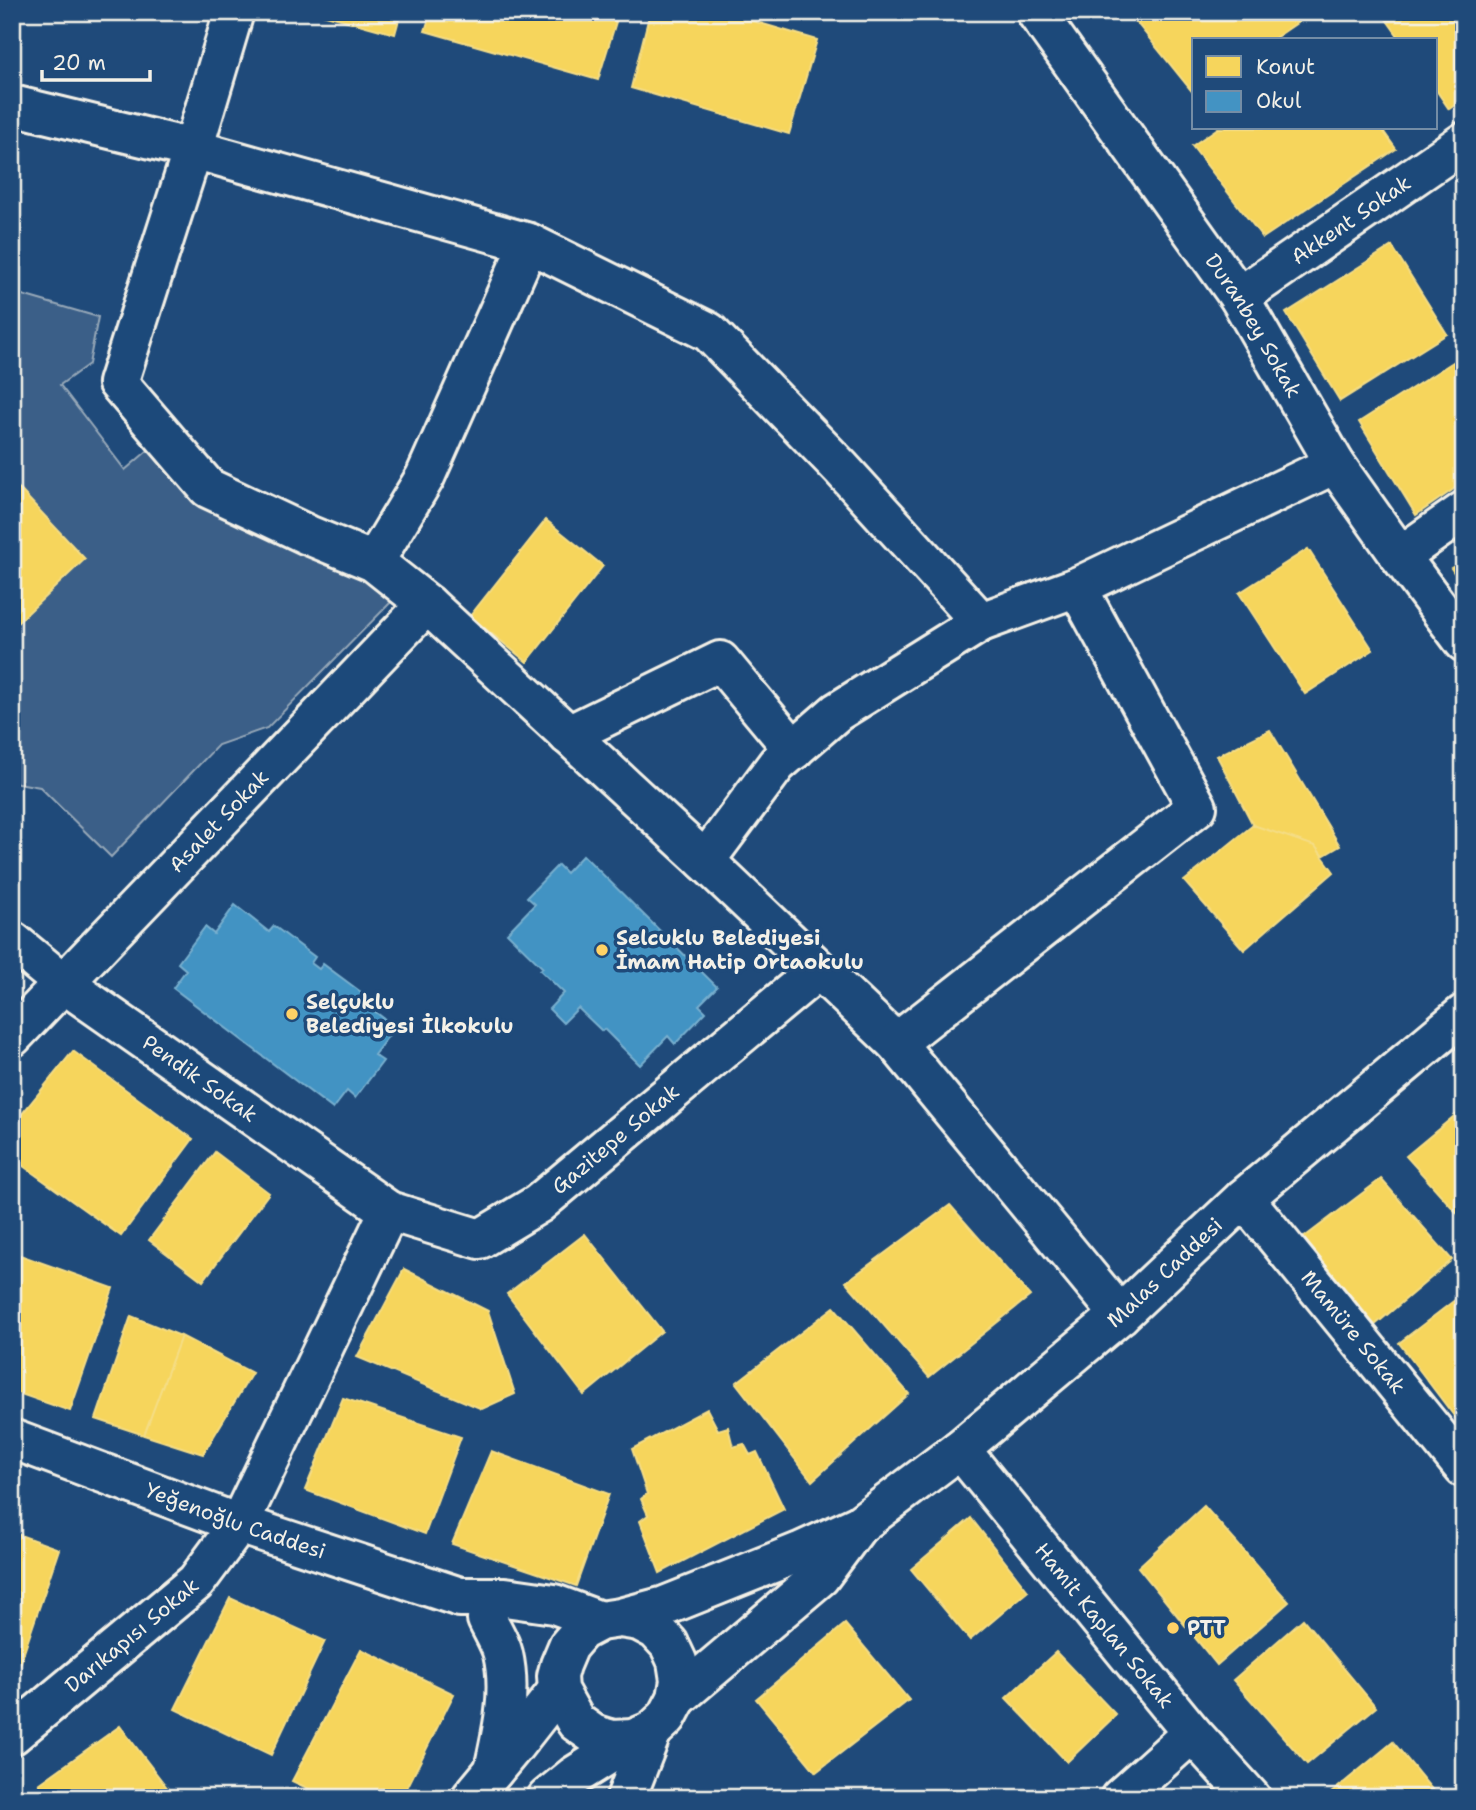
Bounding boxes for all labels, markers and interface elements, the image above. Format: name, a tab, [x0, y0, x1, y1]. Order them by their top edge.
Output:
scale bar	[42, 38, 150, 82]
legend	[1192, 38, 1438, 130]
text: 20 m	[52, 49, 106, 77]
text: Konut	[1256, 53, 1315, 81]
text: Okul	[1256, 87, 1302, 115]
street label: Akkent Sokak	[1286, 169, 1416, 271]
street label: Duranbey Sokak	[1199, 248, 1308, 403]
street label: Asalet Sokak	[163, 763, 275, 879]
place label: Selcuklu Belediyesi İmam Hatip Ortaokulu	[616, 924, 864, 976]
marker: Selcuklu Belediyesi İmam Hatip Ortaokulu	[594, 942, 610, 958]
place label: Selçuklu Belediyesi İlkokulu	[306, 988, 514, 1040]
marker: Selçuklu Belediyesi İlkokulu	[284, 1006, 300, 1022]
street label: Pendik Sokak	[137, 1029, 263, 1129]
street label: Gazitepe Sokak	[546, 1078, 685, 1201]
street label: Malas Caddesi	[1101, 1211, 1229, 1334]
street label: Mamüre Sokak	[1295, 1265, 1412, 1400]
street label: Yeğenoğlu Caddesi	[141, 1476, 329, 1566]
street label: Hamit Kaplan Sokak	[1028, 1537, 1180, 1714]
street label: Darıkapısı Sokak	[59, 1571, 205, 1699]
place label: PTT	[1187, 1614, 1226, 1642]
marker: PTT	[1165, 1620, 1181, 1636]

